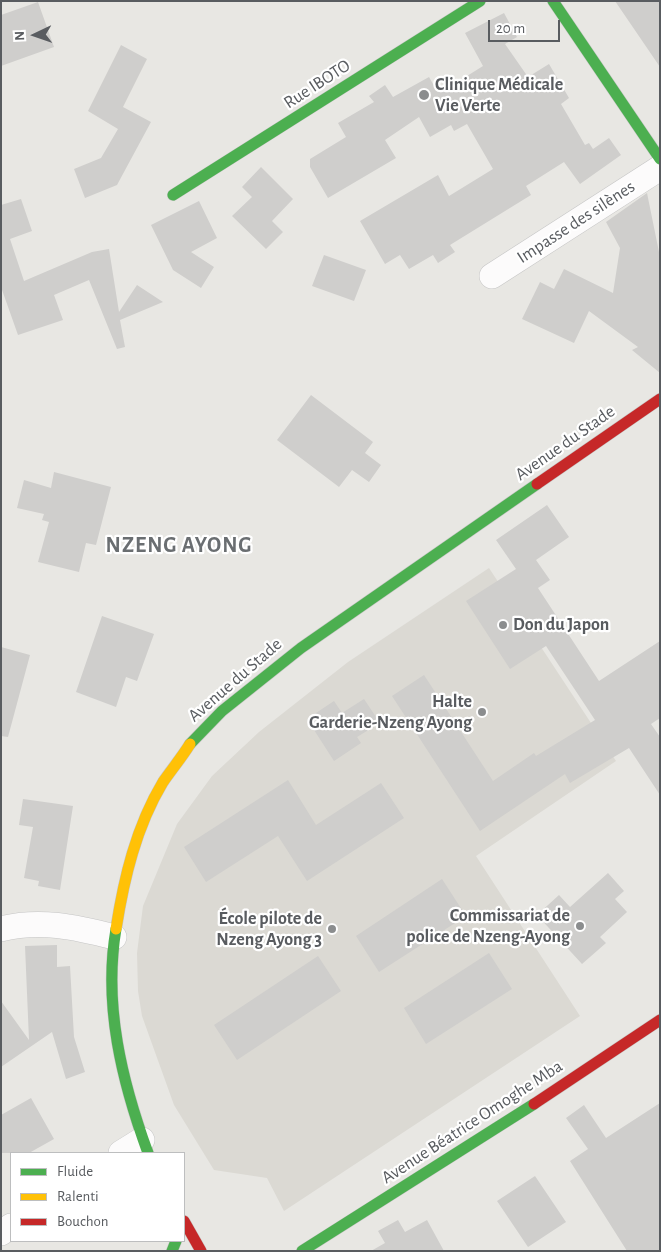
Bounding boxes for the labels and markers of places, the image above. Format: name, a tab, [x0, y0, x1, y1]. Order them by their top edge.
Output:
place label: Clinique Médicale Vie Verte	[435, 74, 563, 116]
marker: Clinique Médicale Vie Verte	[417, 88, 431, 102]
place label: Don du Japon	[513, 614, 609, 636]
marker: Don du Japon	[497, 619, 509, 631]
place label: Halte Garderie-Nzeng Ayong	[309, 691, 472, 734]
marker: Halte Garderie-Nzeng Ayong	[476, 706, 488, 718]
place label: Commissariat de police de Nzeng-Ayong	[406, 905, 570, 948]
place label: École pilote de Nzeng Ayong 3	[216, 908, 322, 951]
marker: Commissariat de police de Nzeng-Ayong	[574, 920, 586, 932]
marker: École pilote de Nzeng Ayong 3	[326, 923, 338, 935]

